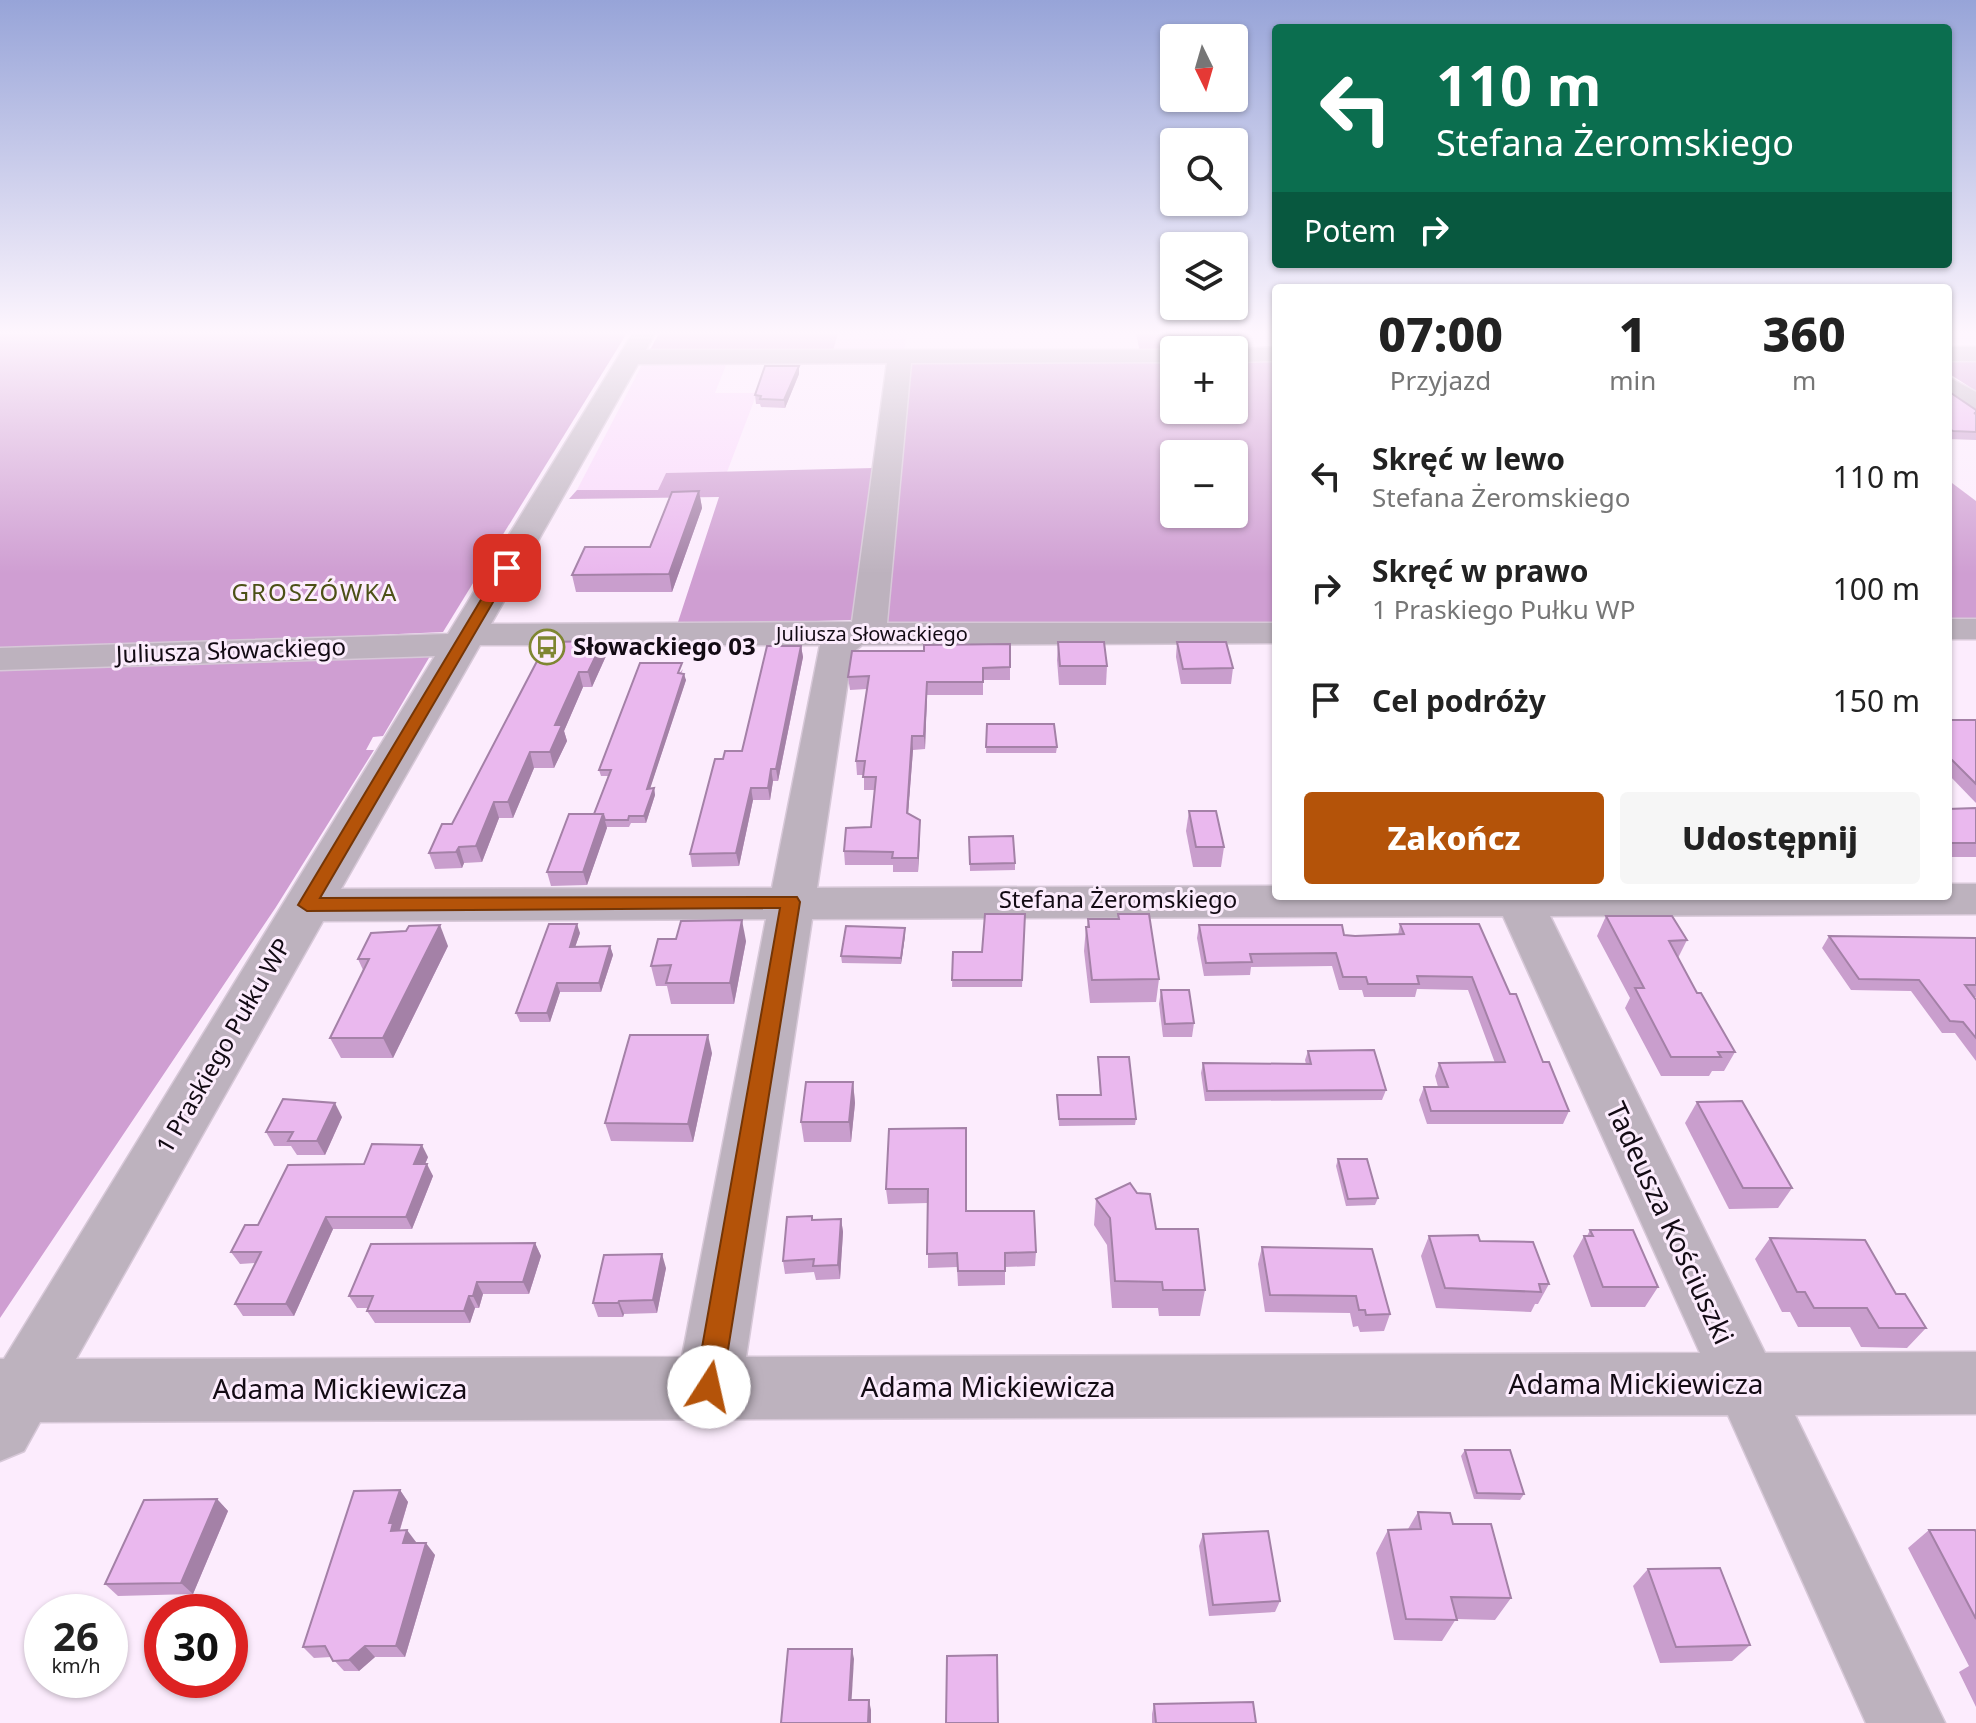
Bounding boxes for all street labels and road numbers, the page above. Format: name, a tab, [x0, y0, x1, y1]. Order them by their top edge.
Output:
street label: Juliusza Słowackiego	[774, 620, 968, 647]
street label: Juliusza Słowackiego	[113, 629, 347, 670]
street label: Stefana Żeromskiego	[999, 882, 1237, 915]
street label: 1 Praskiego Pułku WP	[148, 932, 298, 1159]
street label: Tadeusza Kościuszki	[1598, 1095, 1744, 1350]
street label: Adama Mickiewicza	[1509, 1364, 1764, 1402]
street label: Adama Mickiewicza	[861, 1367, 1116, 1405]
street label: Adama Mickiewicza	[213, 1369, 468, 1407]

